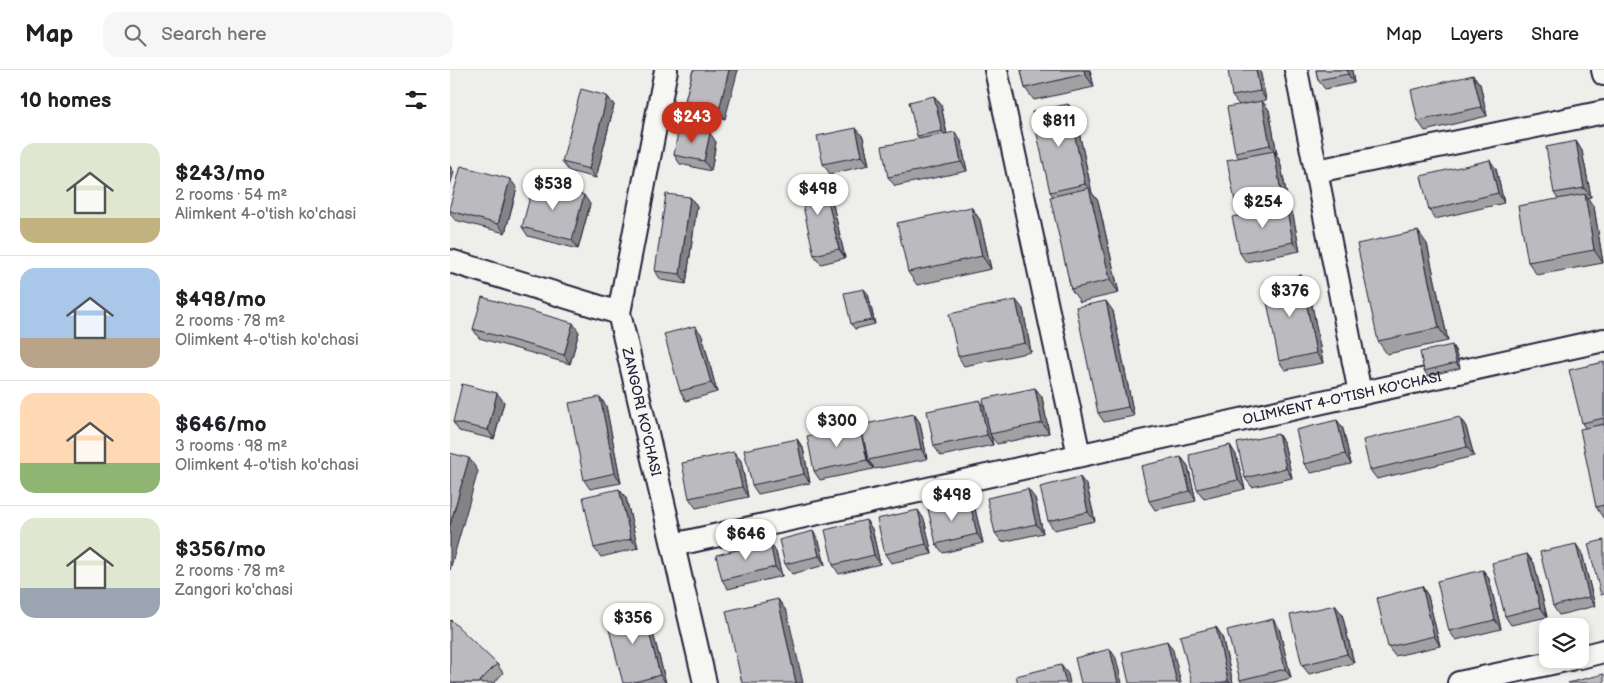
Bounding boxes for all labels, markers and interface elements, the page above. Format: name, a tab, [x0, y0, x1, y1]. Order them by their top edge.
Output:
search box	[103, 12, 453, 57]
text: Map	[25, 20, 73, 49]
icon: search	[121, 21, 149, 49]
text: Search here	[161, 23, 267, 46]
text: Map	[1386, 24, 1422, 45]
text: Layers	[1450, 24, 1503, 45]
text: Share	[1531, 24, 1579, 45]
icon: filters	[402, 86, 430, 114]
text: 10 homes	[20, 88, 111, 113]
pin: $243	[662, 102, 722, 144]
pin: $811	[1029, 106, 1089, 148]
text: $243	[673, 108, 711, 127]
text: $811	[1042, 112, 1076, 131]
text: $243/mo	[175, 161, 265, 186]
icon: home	[60, 163, 120, 223]
pin: $538	[523, 168, 583, 211]
pin: $498	[788, 174, 848, 216]
text: $538	[534, 175, 572, 194]
text: $498	[799, 180, 837, 199]
text: 2 rooms · 54 m²	[175, 186, 287, 205]
pin: $254	[1233, 186, 1293, 229]
text: $254	[1244, 193, 1282, 212]
text: Alimkent 4-o'tish ko'chasi	[175, 205, 356, 224]
pin: $376	[1260, 276, 1320, 318]
text: $376	[1271, 282, 1309, 301]
text: $498/mo	[175, 287, 266, 312]
icon: home	[60, 288, 120, 348]
text: 2 rooms · 78 m²	[175, 312, 285, 331]
text: Olimkent 4-o'tish ko'chasi	[175, 331, 359, 350]
street label: ZANGORI KO'CHASI	[618, 345, 665, 478]
street label: OLIMKENT 4-O'TISH KO'CHASI	[1241, 368, 1443, 428]
pin: $300	[807, 406, 867, 448]
text: $646/mo	[175, 412, 266, 437]
text: $300	[817, 412, 857, 431]
icon: home	[60, 413, 120, 473]
text: 3 rooms · 98 m²	[175, 437, 287, 456]
text: Olimkent 4-o'tish ko'chasi	[175, 456, 359, 475]
pin: $498	[922, 480, 982, 522]
text: $498	[933, 486, 971, 505]
pin: $646	[716, 518, 776, 561]
text: $646	[726, 525, 766, 544]
text: $356/mo	[175, 537, 266, 562]
icon: home	[60, 538, 120, 598]
text: 2 rooms · 78 m²	[175, 562, 285, 581]
text: Zangori ko'chasi	[175, 581, 293, 600]
pin: $356	[603, 602, 663, 645]
text: $356	[614, 609, 652, 628]
map controls	[1539, 618, 1589, 668]
button: layers	[1539, 618, 1589, 668]

